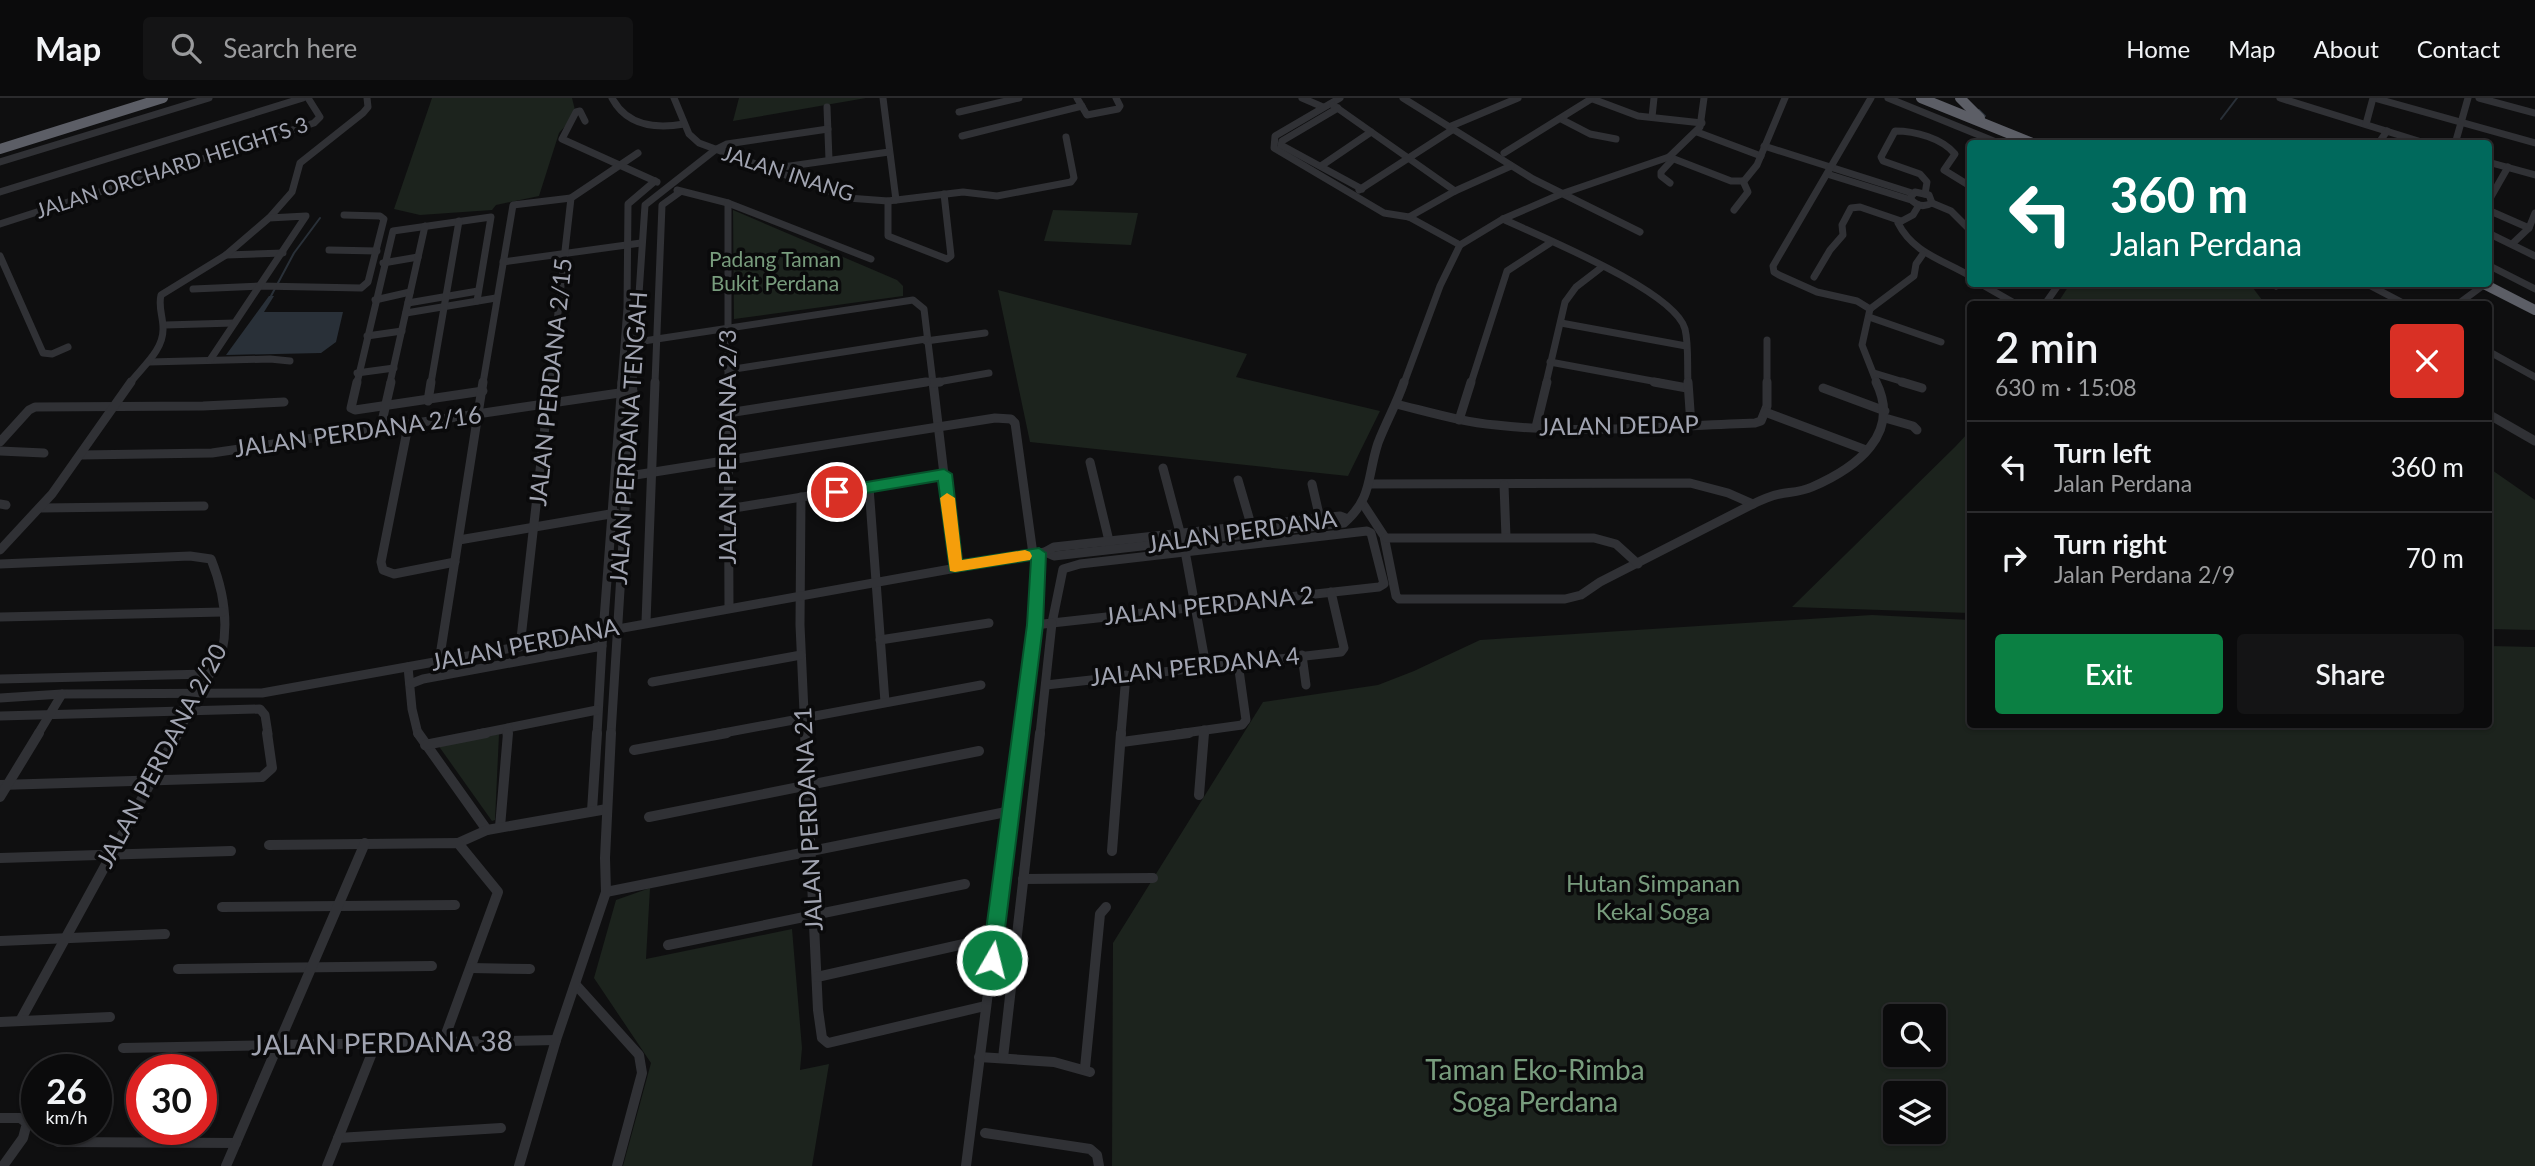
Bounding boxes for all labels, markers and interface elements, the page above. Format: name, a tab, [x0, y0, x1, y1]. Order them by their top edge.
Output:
search box	[143, 17, 633, 80]
text: Map	[35, 28, 101, 68]
icon: search	[167, 29, 205, 67]
text: Search here	[223, 32, 357, 64]
text: Home	[2126, 34, 2190, 63]
text: Map	[2228, 34, 2276, 63]
text: About	[2314, 34, 2379, 63]
text: Contact	[2417, 34, 2500, 63]
street label: JALAN ORCHARD HEIGHTS 3	[32, 111, 311, 222]
street label: JALAN INANG	[720, 140, 857, 206]
text: 360 m	[2110, 165, 2248, 223]
icon: left	[1995, 168, 2086, 259]
text: Jalan Perdana	[2110, 224, 2302, 263]
park label: Padang Taman Bukit Perdana	[709, 246, 841, 295]
street label: JALAN PERDANA 2/15	[522, 256, 577, 507]
street label: JALAN PERDANA TENGAH	[603, 290, 652, 586]
text: 2 min	[1995, 322, 2099, 372]
button: close	[2390, 324, 2464, 398]
street label: JALAN PERDANA 2/3	[712, 329, 741, 565]
text: 630 m · 15:08	[1995, 373, 2137, 401]
street label: JALAN PERDANA 2/16	[232, 399, 483, 462]
street label: JALAN DEDAP	[1539, 409, 1699, 440]
text: Turn left	[2054, 437, 2151, 469]
icon: left	[1995, 448, 2033, 486]
text: 360 m	[2391, 451, 2464, 483]
pin	[807, 462, 867, 522]
text: Jalan Perdana	[2054, 469, 2192, 497]
icon: arrive	[818, 473, 856, 511]
street label: JALAN PERDANA	[1145, 503, 1339, 558]
text: Turn right	[2054, 528, 2167, 560]
icon: right	[1995, 539, 2033, 577]
text: 70 m	[2406, 542, 2464, 574]
text: Jalan Perdana 2/9	[2054, 560, 2235, 588]
street label: JALAN PERDANA 2	[1103, 579, 1315, 630]
street label: JALAN PERDANA	[428, 611, 622, 676]
button: Exit	[1995, 634, 2223, 714]
button: Share	[2237, 634, 2464, 714]
street label: JALAN PERDANA 2/20	[89, 638, 232, 872]
street label: JALAN PERDANA 4	[1089, 640, 1301, 691]
street label: JALAN PERDANA 21	[787, 706, 828, 932]
park label: Hutan Simpanan Kekal Soga	[1566, 868, 1740, 925]
position arrow	[955, 923, 1029, 997]
map controls	[1883, 1004, 1946, 1144]
button: search	[1883, 1004, 1946, 1067]
street label: JALAN PERDANA 38	[251, 1023, 513, 1061]
park label: Taman Eko-Rimba Soga Perdana	[1425, 1052, 1645, 1118]
speed limit sign: 30	[126, 1054, 217, 1145]
text: 26	[46, 1069, 87, 1111]
button: layers	[1883, 1081, 1946, 1144]
text: km/h	[45, 1106, 88, 1128]

